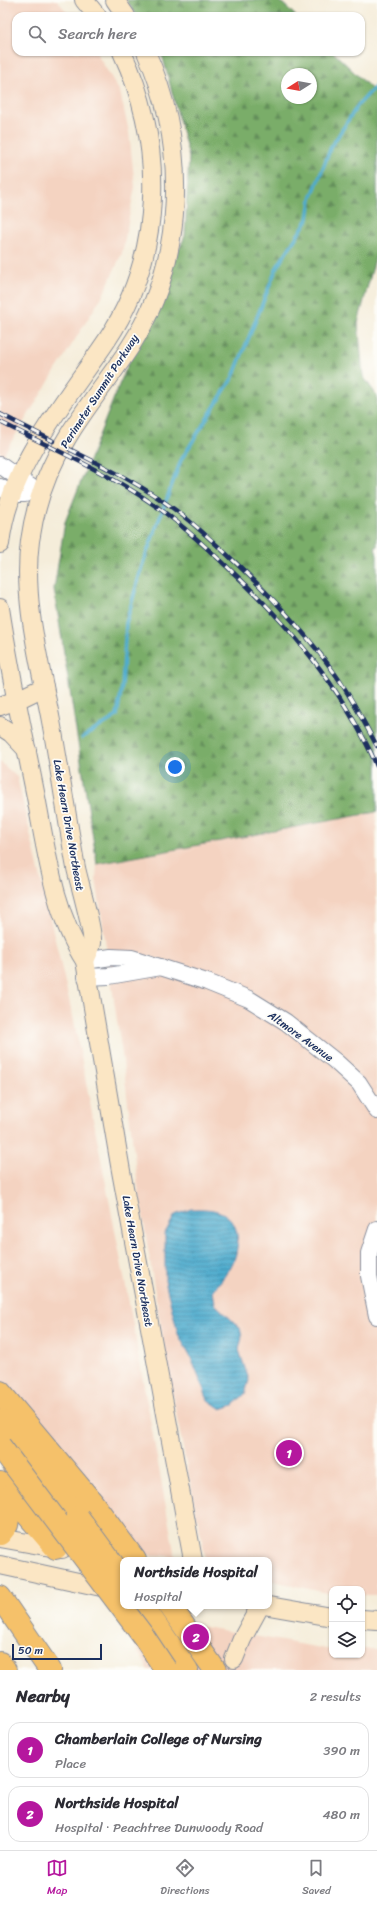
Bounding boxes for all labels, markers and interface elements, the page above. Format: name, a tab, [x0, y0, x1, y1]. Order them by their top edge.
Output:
search box	[12, 12, 365, 56]
text: Search here	[58, 21, 137, 47]
icon: search	[26, 23, 48, 45]
north arrow	[281, 68, 317, 104]
street label: Perimeter Summit Parkway	[55, 330, 144, 452]
your location	[165, 757, 185, 777]
street label: Lake Hearn Drive Northeast	[48, 758, 89, 892]
street label: Altmore Avenue	[263, 1005, 338, 1067]
street label: Lake Hearn Drive Northeast	[117, 1194, 158, 1328]
pin: 1	[276, 1438, 302, 1468]
popup	[120, 1557, 272, 1609]
text: Northside Hospital	[134, 1559, 258, 1585]
text: Hospital	[134, 1585, 182, 1608]
map controls	[329, 1586, 365, 1658]
button: locate	[329, 1586, 365, 1622]
pin: 2	[183, 1622, 209, 1652]
button: layers	[329, 1622, 365, 1658]
text: 50 m	[18, 1641, 43, 1660]
scale bar	[12, 1642, 102, 1661]
text: Nearby	[16, 1681, 70, 1711]
text: 2 results	[310, 1685, 361, 1708]
text: Chamberlain College of Nursing	[55, 1726, 262, 1752]
text: 1	[27, 1739, 33, 1762]
text: 390 m	[323, 1739, 360, 1762]
text: Place	[55, 1752, 86, 1775]
text: Northside Hospital	[55, 1790, 178, 1816]
text: 2	[26, 1803, 34, 1826]
text: 480 m	[322, 1803, 360, 1826]
text: Hospital · Peachtree Dunwoody Road	[55, 1816, 263, 1839]
tab: Map	[46, 1857, 68, 1900]
tab: Directions	[160, 1857, 210, 1900]
tab: Saved	[302, 1857, 331, 1900]

